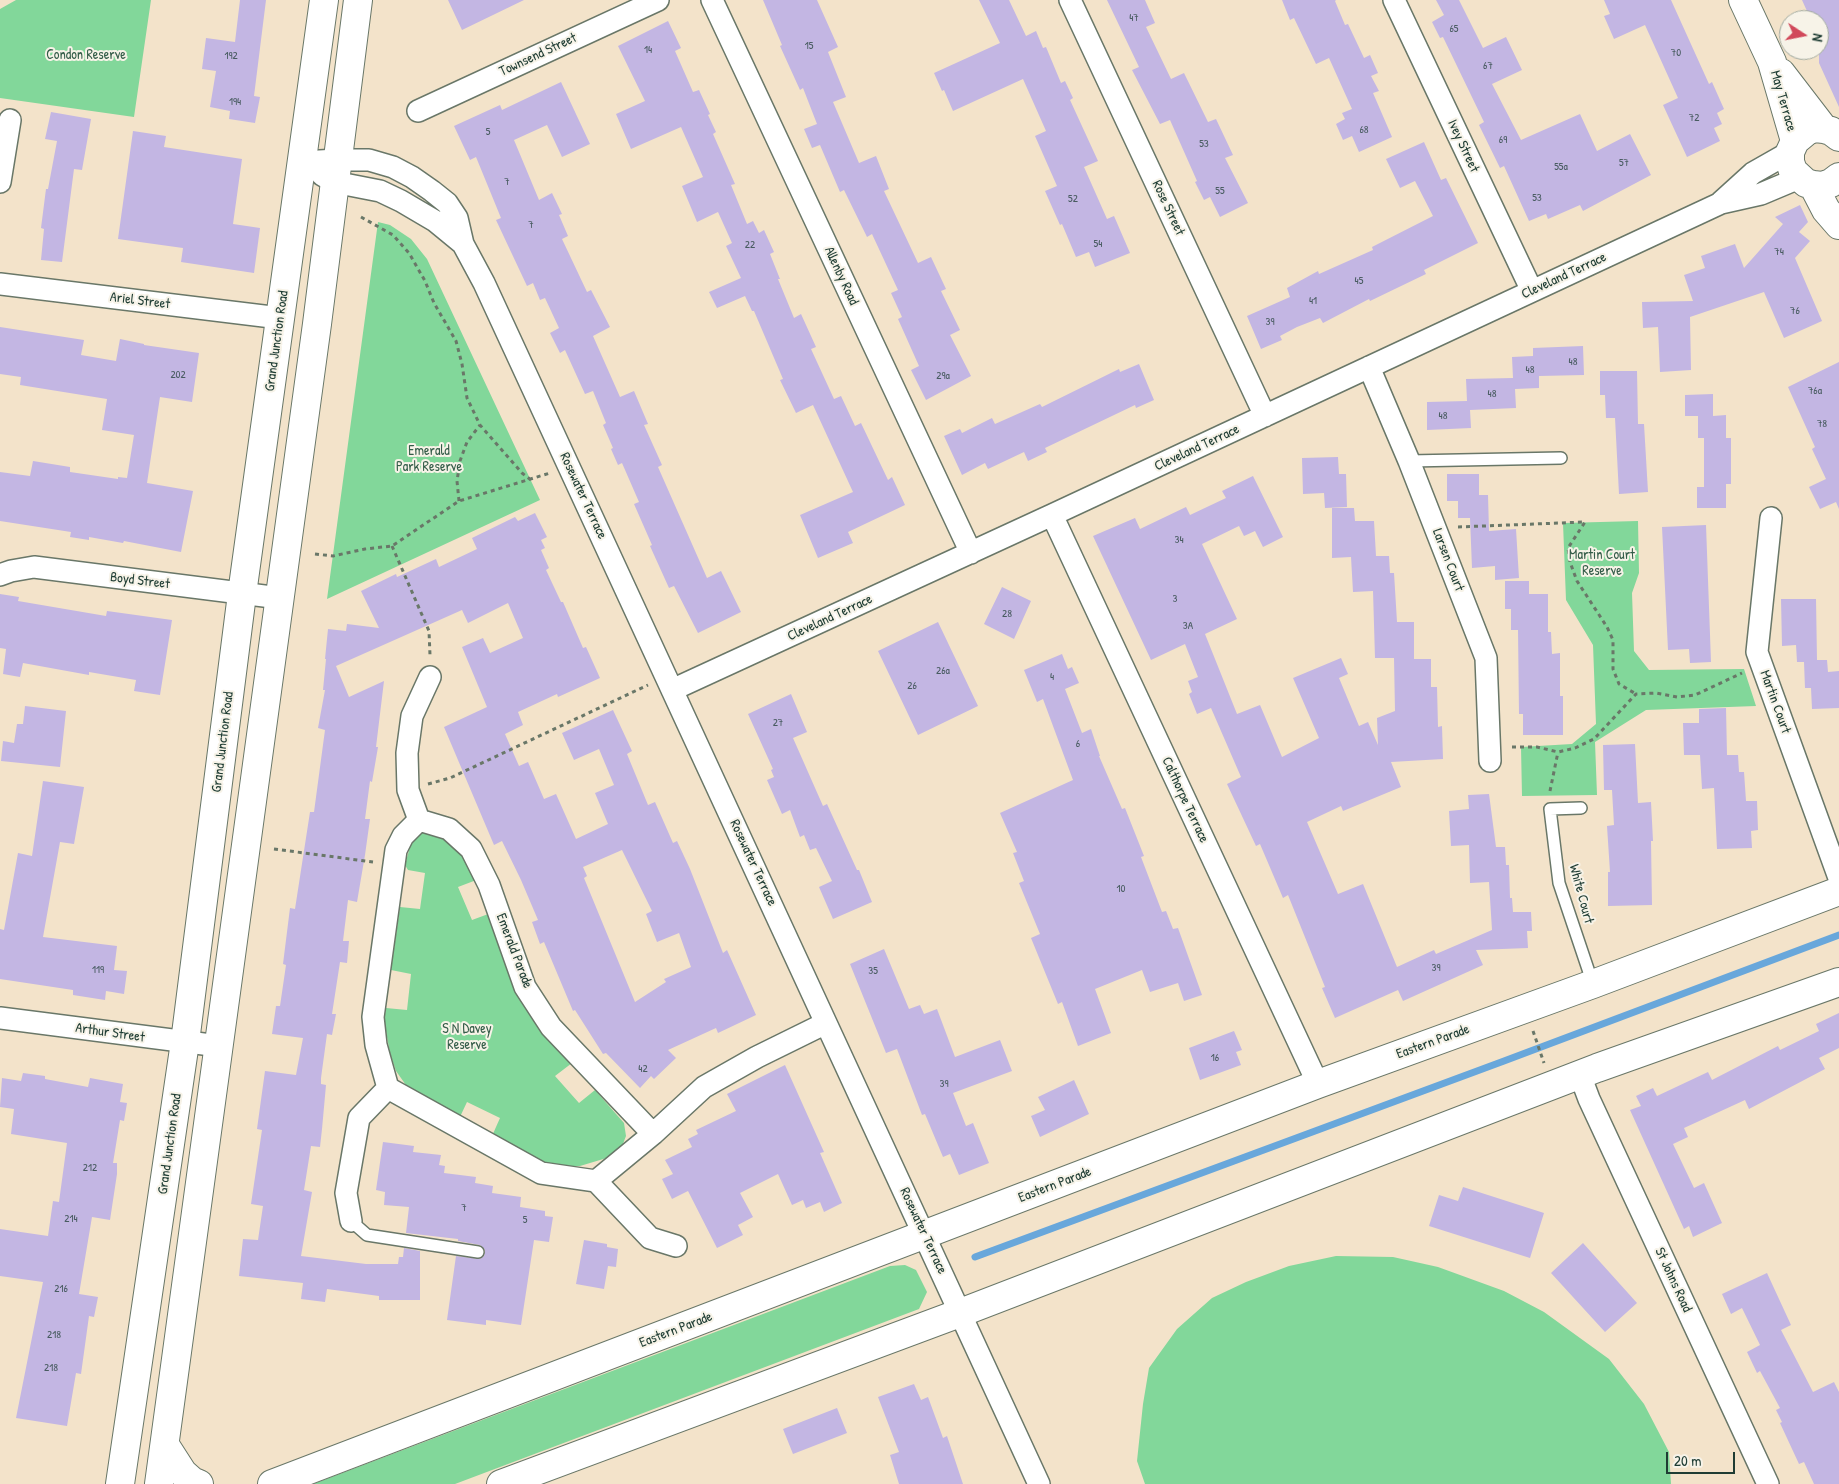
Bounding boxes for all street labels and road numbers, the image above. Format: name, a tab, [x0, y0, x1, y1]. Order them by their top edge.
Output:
street label: Townsend Street	[497, 30, 579, 80]
street label: May Terrace	[1766, 69, 1800, 133]
street label: Ivey Street	[1444, 117, 1482, 175]
street label: Rose Street	[1148, 178, 1188, 238]
street label: Allenby Road	[820, 244, 862, 308]
street label: Cleveland Terrace	[1519, 249, 1609, 303]
street label: Ariel Street	[109, 289, 171, 313]
street label: Grand Junction Road	[262, 290, 292, 392]
street label: Cleveland Terrace	[1152, 421, 1242, 475]
street label: Rosewater Terrace	[556, 450, 610, 542]
street label: Larsen Court	[1428, 526, 1468, 594]
street label: Boyd Street	[109, 569, 171, 593]
street label: Cleveland Terrace	[785, 591, 875, 645]
street label: Martin Court	[1756, 668, 1794, 736]
street label: Grand Junction Road	[208, 691, 238, 793]
street label: Calthorpe Terrace	[1158, 754, 1212, 846]
street label: Rosewater Terrace	[726, 817, 780, 909]
street label: White Court	[1565, 863, 1597, 925]
street label: Emerald Parade	[492, 911, 536, 991]
street label: Arthur Street	[74, 1020, 146, 1046]
street label: Eastern Parade	[1394, 1021, 1472, 1063]
street label: Grand Junction Road	[155, 1093, 185, 1195]
street label: Eastern Parade	[1016, 1163, 1094, 1207]
street label: Rosewater Terrace	[896, 1185, 950, 1277]
street label: St Johns Road	[1651, 1245, 1695, 1315]
street label: Eastern Parade	[637, 1308, 715, 1352]

